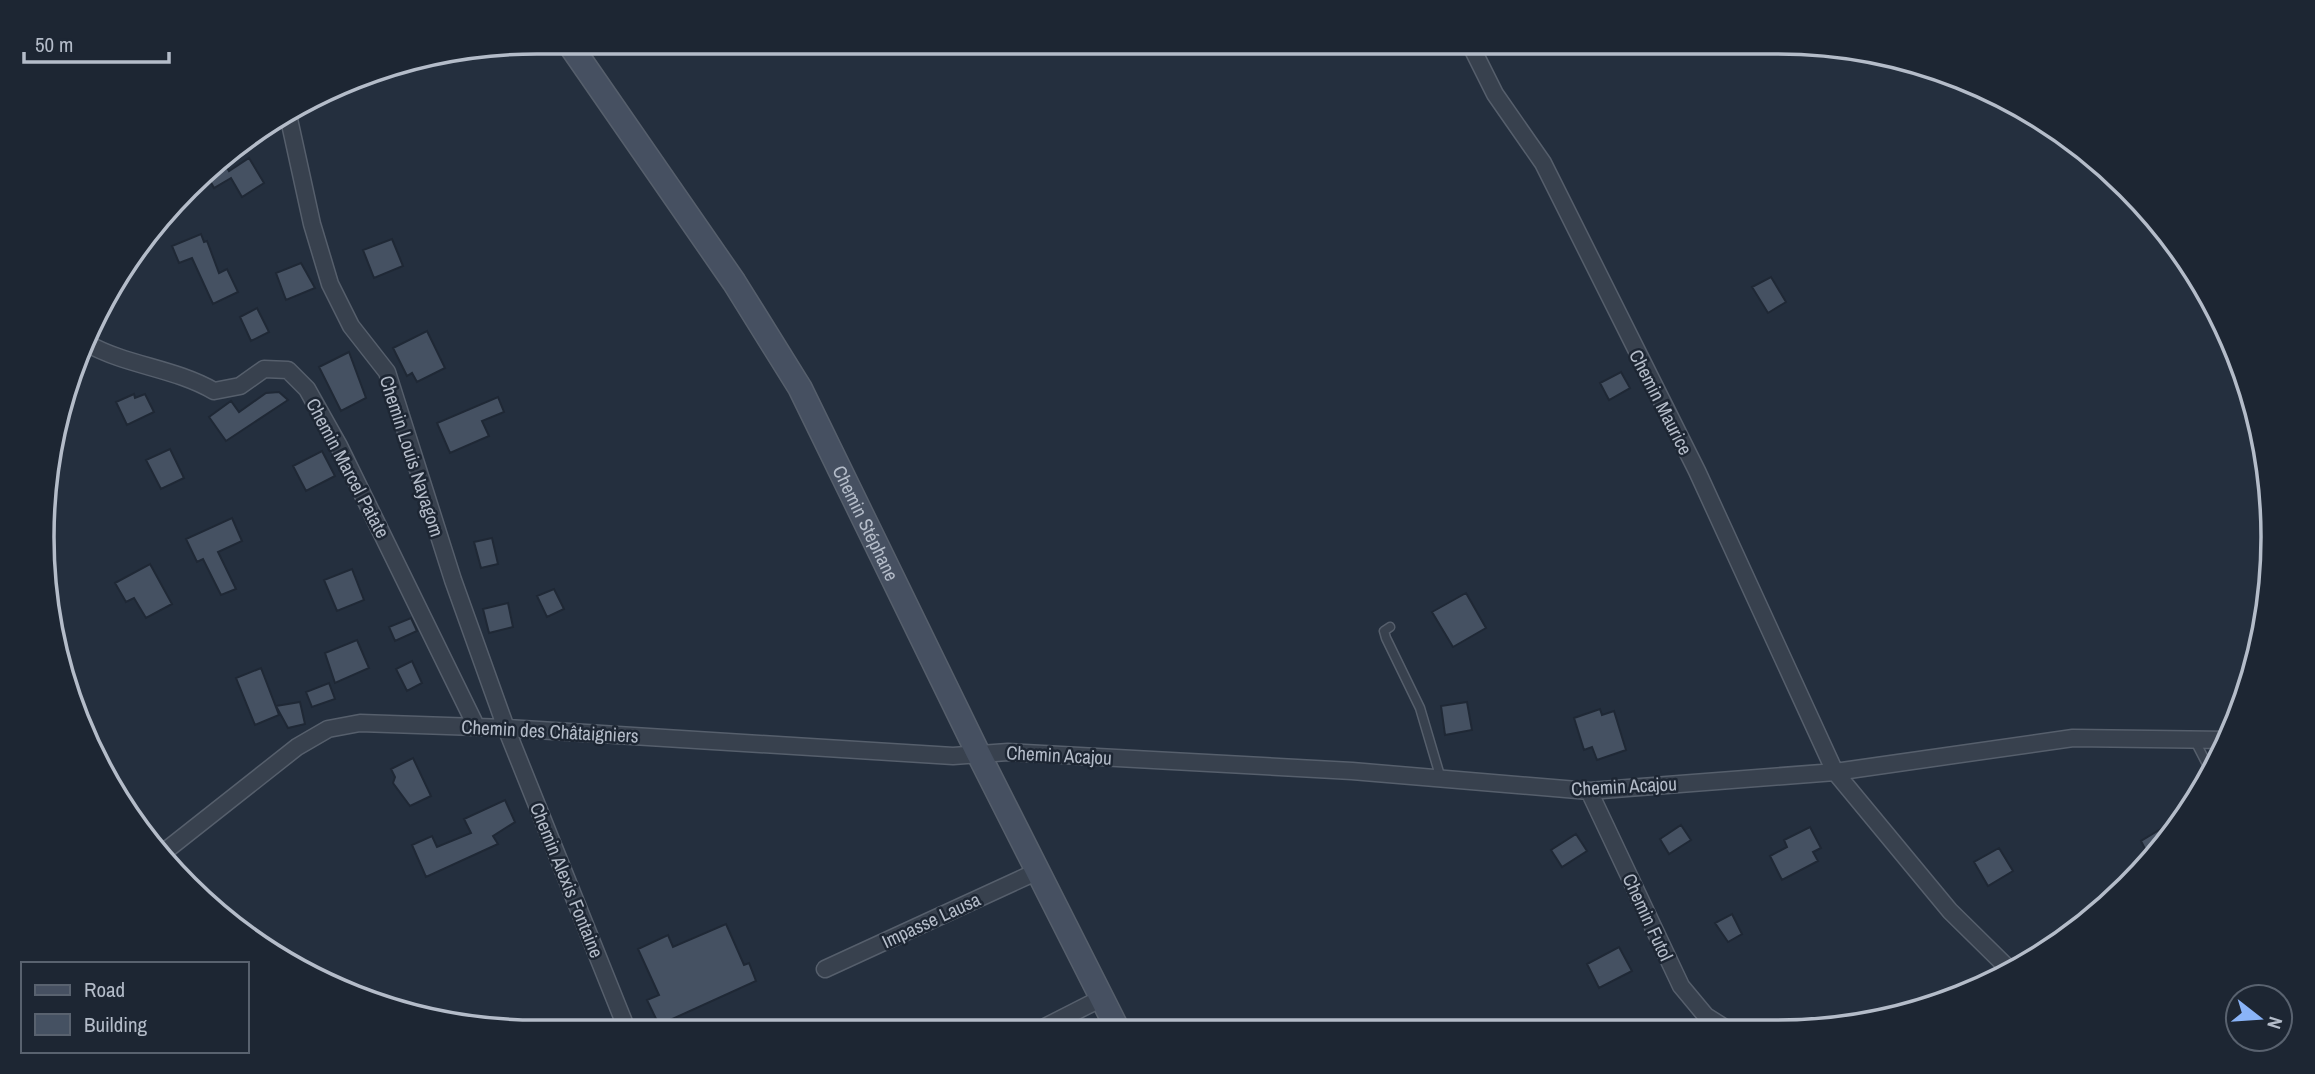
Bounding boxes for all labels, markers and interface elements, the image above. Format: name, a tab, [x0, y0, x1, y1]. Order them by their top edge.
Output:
scale bar	[24, 21, 170, 65]
text: 50 m	[35, 30, 73, 59]
street label: Chemin Maurice	[1623, 345, 1699, 459]
street label: Chemin Louis Nayagom	[374, 372, 450, 540]
street label: Chemin Marcel Patate	[300, 393, 396, 543]
street label: Chemin Stéphane	[827, 461, 905, 585]
street label: Chemin des Châtaigniers	[461, 713, 640, 749]
street label: Chemin Acajou	[1006, 739, 1112, 771]
street label: Chemin Acajou	[1571, 770, 1677, 802]
street label: Chemin Alexis Fontaine	[524, 798, 610, 962]
street label: Chemin Futol	[1616, 869, 1680, 965]
street label: Impasse Lausa	[878, 886, 985, 954]
legend	[21, 962, 248, 1053]
text: Road	[84, 975, 125, 1004]
north arrow	[2224, 983, 2294, 1053]
text: Building	[84, 1010, 148, 1039]
text: N	[2261, 1014, 2289, 1032]

